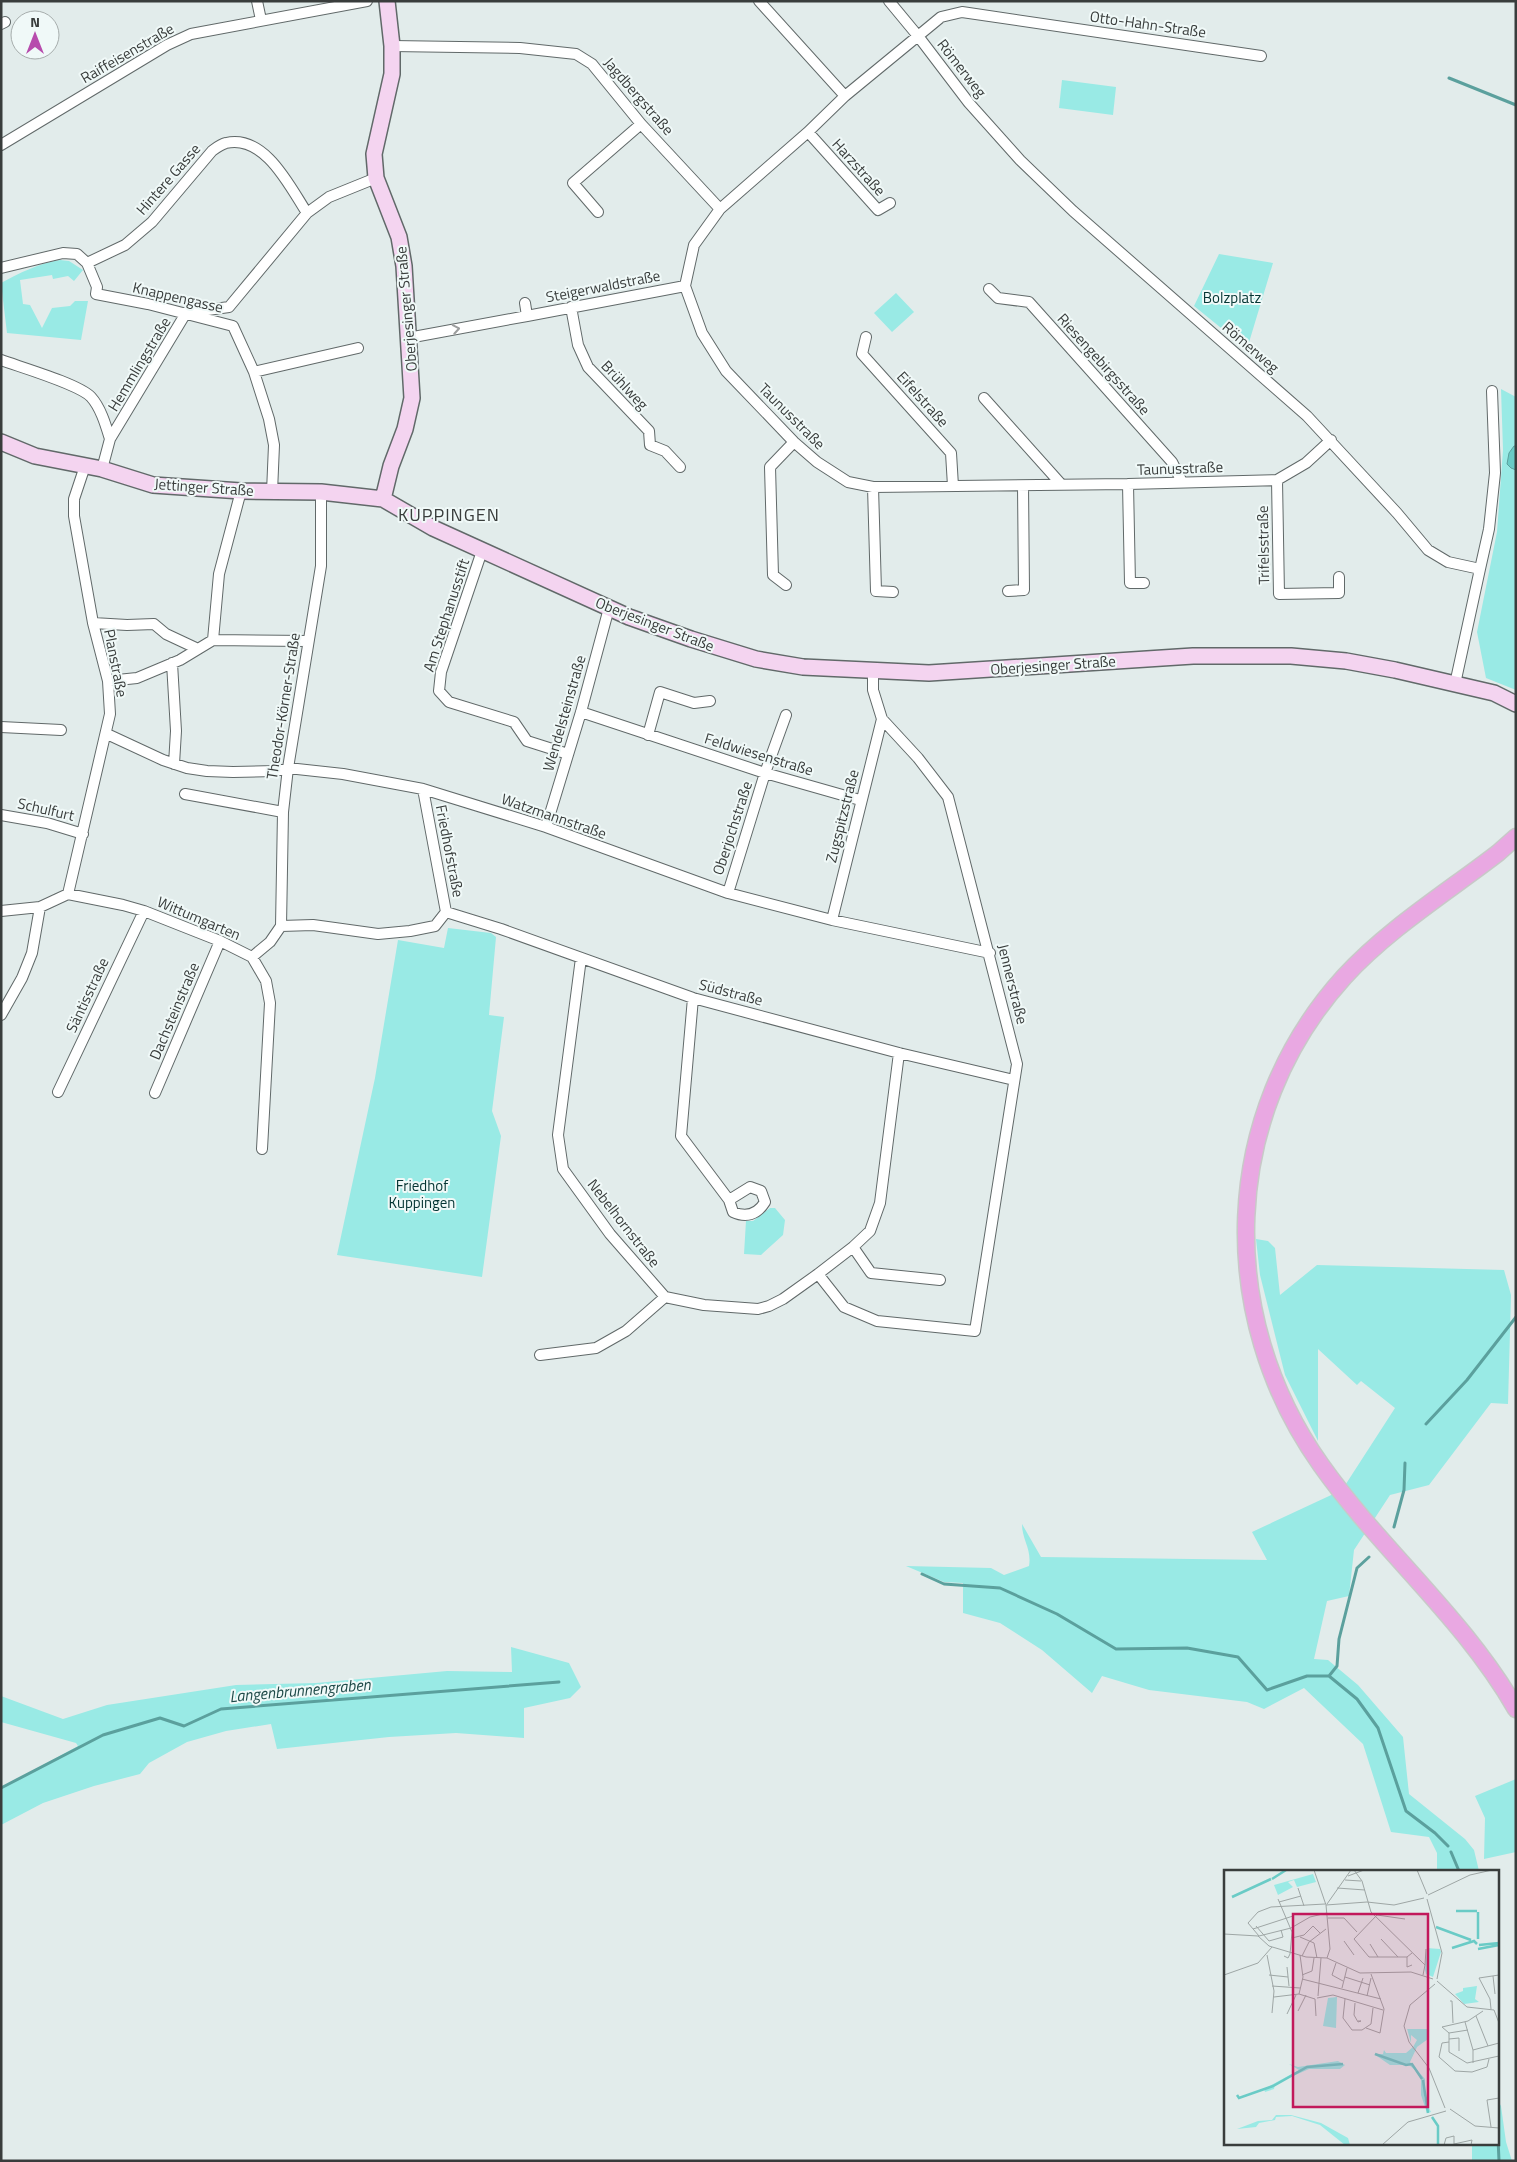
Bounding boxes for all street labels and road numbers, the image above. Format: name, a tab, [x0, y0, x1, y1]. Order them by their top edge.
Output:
street label: Otto-Hahn-Straße	[1088, 4, 1208, 44]
street label: Raiffeisenstraße	[76, 17, 178, 89]
street label: Römerweg	[932, 34, 992, 102]
street label: Jagdbergstraße	[599, 52, 679, 140]
street label: Harzstraße	[827, 133, 891, 201]
street label: Hintere Gasse	[130, 138, 206, 220]
street label: Oberjesinger Straße	[389, 245, 423, 373]
street label: Steigerwaldstraße	[544, 264, 662, 308]
street label: Knappengasse	[130, 275, 226, 319]
street label: Riesengebirgsstraße	[1052, 308, 1156, 420]
street label: Hemmlingstraße	[102, 312, 176, 416]
street label: Römerweg	[1217, 316, 1285, 378]
street label: Brühlweg	[596, 355, 654, 415]
street label: Eifelstraße	[892, 366, 954, 432]
street label: Taunusstraße	[753, 377, 831, 455]
street label: Taunusstraße	[1137, 455, 1223, 481]
street label: Jettinger Straße	[154, 472, 254, 502]
street label: Trifelsstraße	[1251, 505, 1275, 585]
street label: Am Stephanusstift	[417, 555, 475, 675]
street label: Oberjesinger Straße	[592, 591, 718, 657]
street label: Planstraße	[98, 627, 134, 699]
street label: Theodor-Körner-Straße	[260, 631, 306, 781]
street label: Oberjesinger Straße	[990, 649, 1116, 681]
street label: Wendelsteinstraße	[536, 652, 592, 774]
street label: Feldwiesenstraße	[702, 727, 816, 781]
street label: Zugspitzstraße	[819, 767, 865, 865]
street label: Oberjochstraße	[706, 778, 758, 878]
street label: Watzmannstraße	[498, 787, 610, 845]
street label: Schulfurt	[15, 791, 77, 827]
street label: Friedhofstraße	[430, 803, 470, 899]
street label: Wittumgarten	[154, 890, 244, 946]
street label: Jennerstraße	[992, 942, 1034, 1026]
street label: Säntisstraße	[60, 954, 114, 1036]
street label: Dachsteinstraße	[143, 959, 205, 1063]
street label: Südstraße	[697, 972, 765, 1012]
street label: Nebelhornstraße	[582, 1174, 666, 1272]

